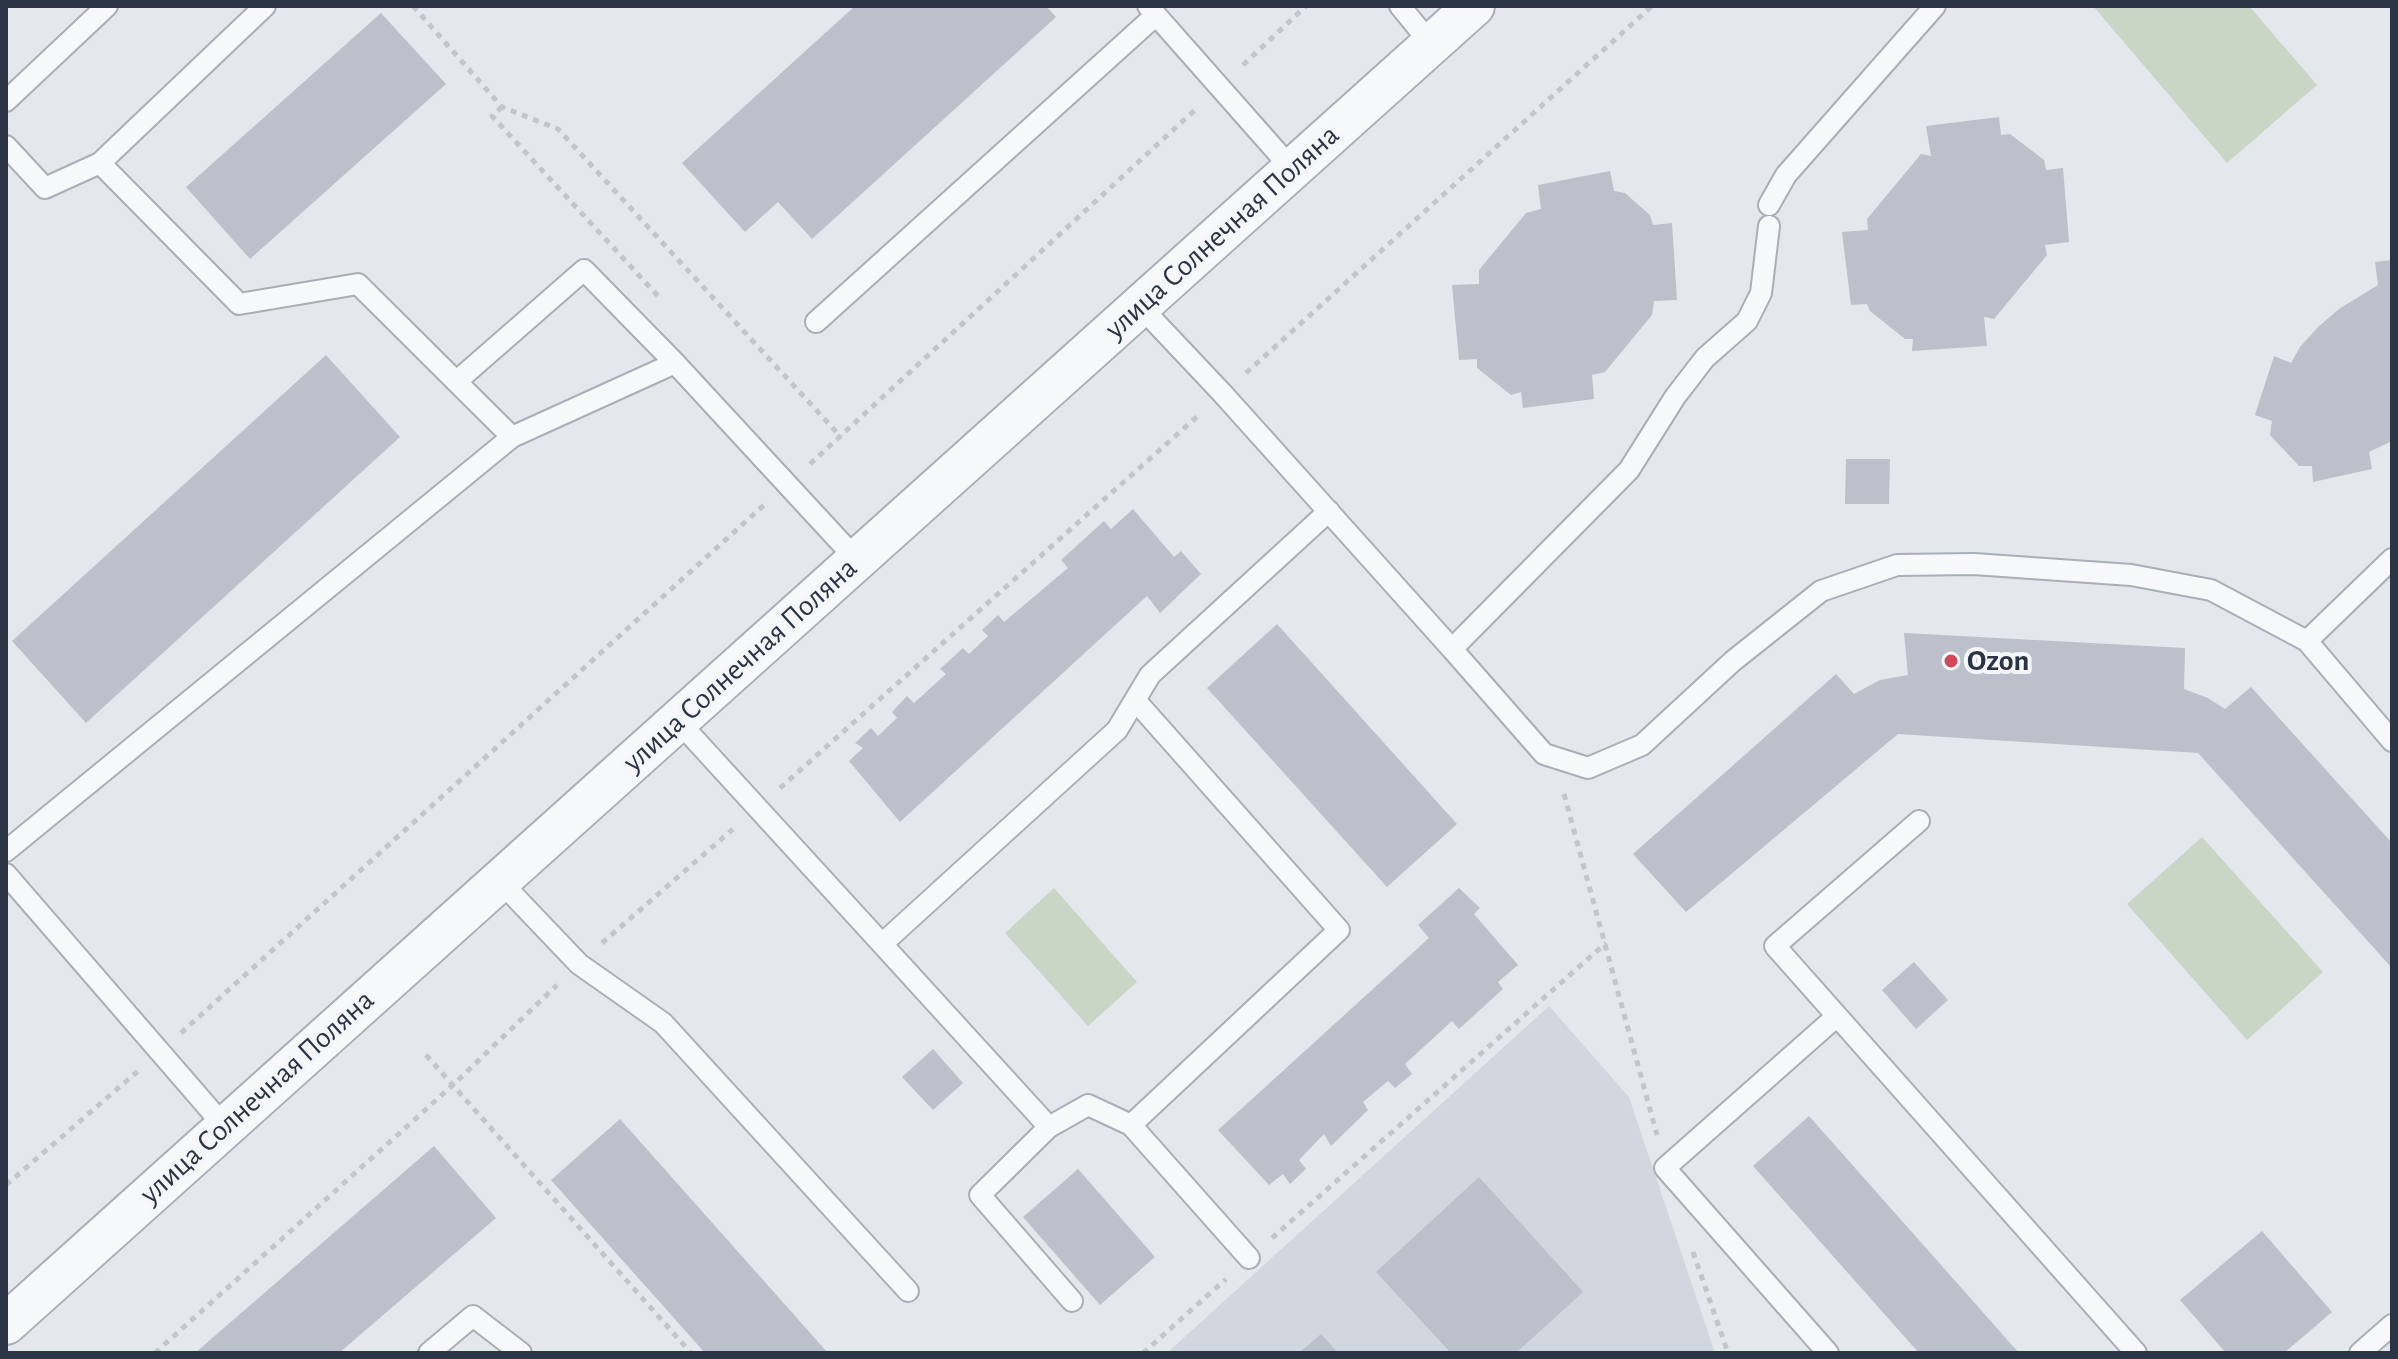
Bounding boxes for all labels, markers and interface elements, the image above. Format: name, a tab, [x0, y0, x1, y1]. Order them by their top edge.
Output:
street label: улица Солнечная Поляна	[1097, 117, 1347, 347]
street label: улица Солнечная Поляна	[615, 550, 865, 780]
place label: Ozon	[1967, 643, 2029, 679]
marker: Ozon	[1942, 652, 1960, 670]
street label: улица Солнечная Поляна	[132, 982, 382, 1212]

